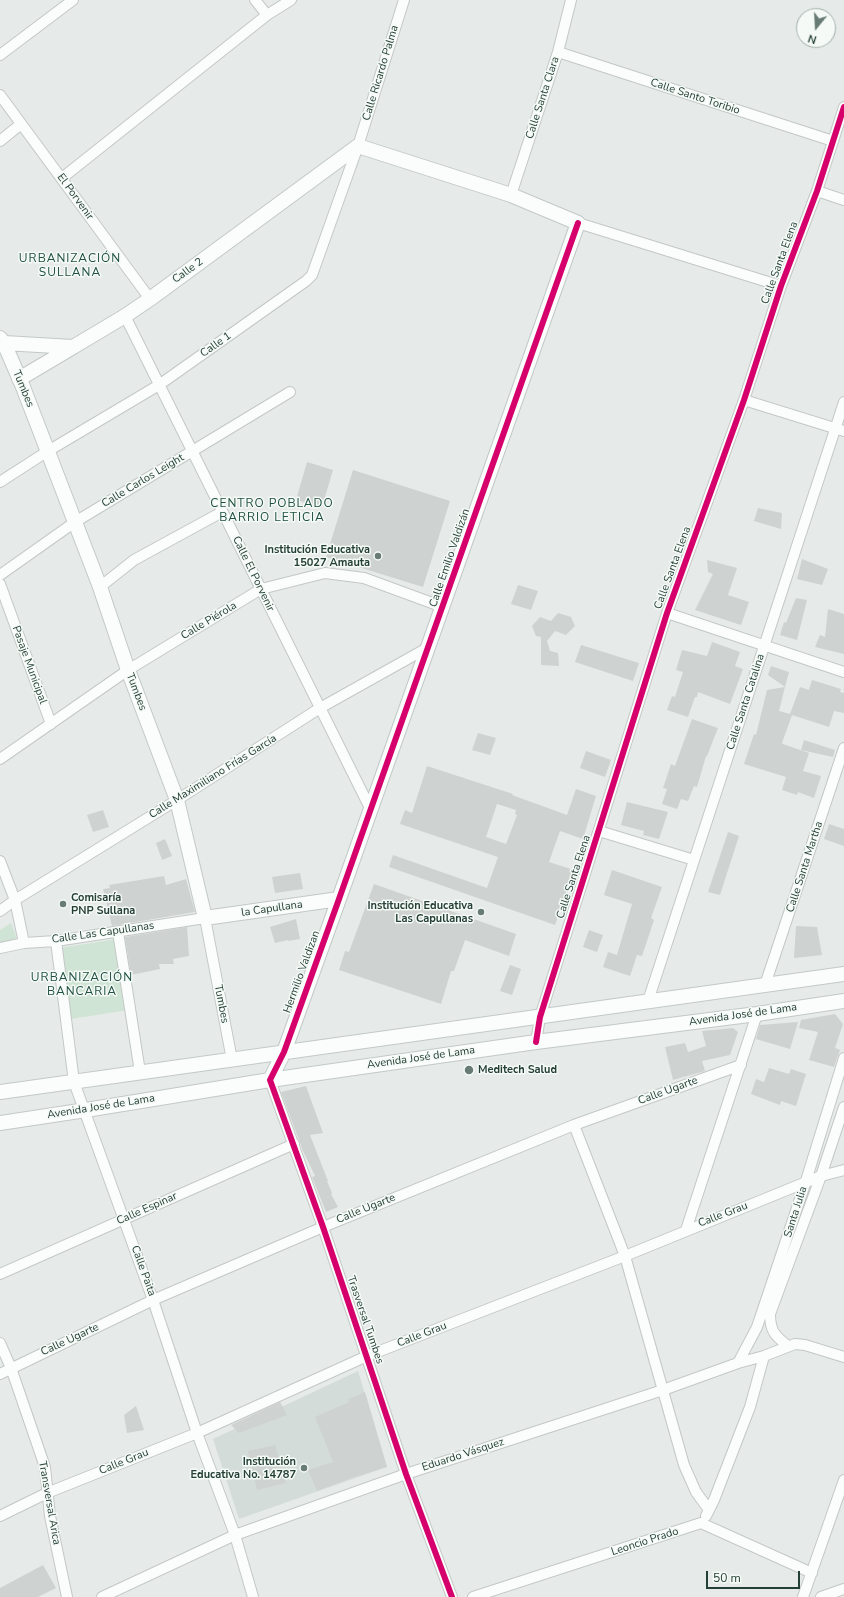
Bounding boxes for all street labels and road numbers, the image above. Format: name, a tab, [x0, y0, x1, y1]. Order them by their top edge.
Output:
street label: Calle Ricardo Palma	[360, 24, 402, 122]
street label: Calle Santa Clara	[523, 55, 563, 141]
street label: Calle Santo Toribio	[649, 76, 741, 118]
street label: El Porvenir	[54, 171, 96, 223]
street label: Calle Santa Elena	[759, 220, 801, 306]
street label: Calle 2	[170, 255, 206, 287]
street label: Calle 1	[198, 330, 234, 360]
street label: Tumbes	[9, 368, 37, 410]
street label: Calle Carlos Leight	[100, 451, 186, 511]
street label: Calle Emilio Valdizán	[427, 507, 473, 609]
street label: Calle Santa Elena	[652, 525, 694, 611]
street label: Calle El Porvenir	[229, 534, 277, 614]
street label: Calle Piérola	[179, 599, 239, 643]
street label: Pasaje Municipal	[9, 624, 49, 706]
street label: Calle Santa Catalina	[724, 652, 768, 752]
street label: Tumbes	[123, 671, 149, 713]
street label: Calle Maximiliano Frías García	[147, 732, 279, 822]
street label: Calle Santa Martha	[784, 820, 826, 914]
street label: Calle Santa Elena	[554, 834, 594, 920]
street label: la Capullana	[240, 898, 304, 920]
street label: Calle Las Capullanas	[51, 919, 155, 947]
street label: Hermilio Valdizan	[281, 929, 323, 1015]
street label: Tumbes	[211, 984, 231, 1024]
street label: Avenida José de Lama	[688, 1001, 798, 1029]
street label: Avenida José de Lama	[366, 1044, 476, 1072]
street label: Calle Ugarte	[636, 1074, 700, 1108]
street label: Avenida José de Lama	[46, 1092, 156, 1122]
street label: Santa Julia	[782, 1185, 810, 1239]
street label: Calle Espinar	[115, 1190, 179, 1228]
street label: Calle Ugarte	[335, 1191, 397, 1227]
street label: Calle Grau	[696, 1200, 750, 1230]
street label: Calle Paita	[128, 1244, 158, 1298]
street label: Trasversal Tumbes	[344, 1274, 386, 1366]
street label: Calle Grau	[395, 1320, 449, 1350]
street label: Calle Ugarte	[39, 1321, 101, 1359]
street label: Eduardo Vásquez	[420, 1436, 506, 1474]
street label: Calle Grau	[97, 1446, 151, 1478]
street label: Transversal Arica	[35, 1460, 63, 1546]
street label: Leoncio Prado	[610, 1525, 680, 1559]

